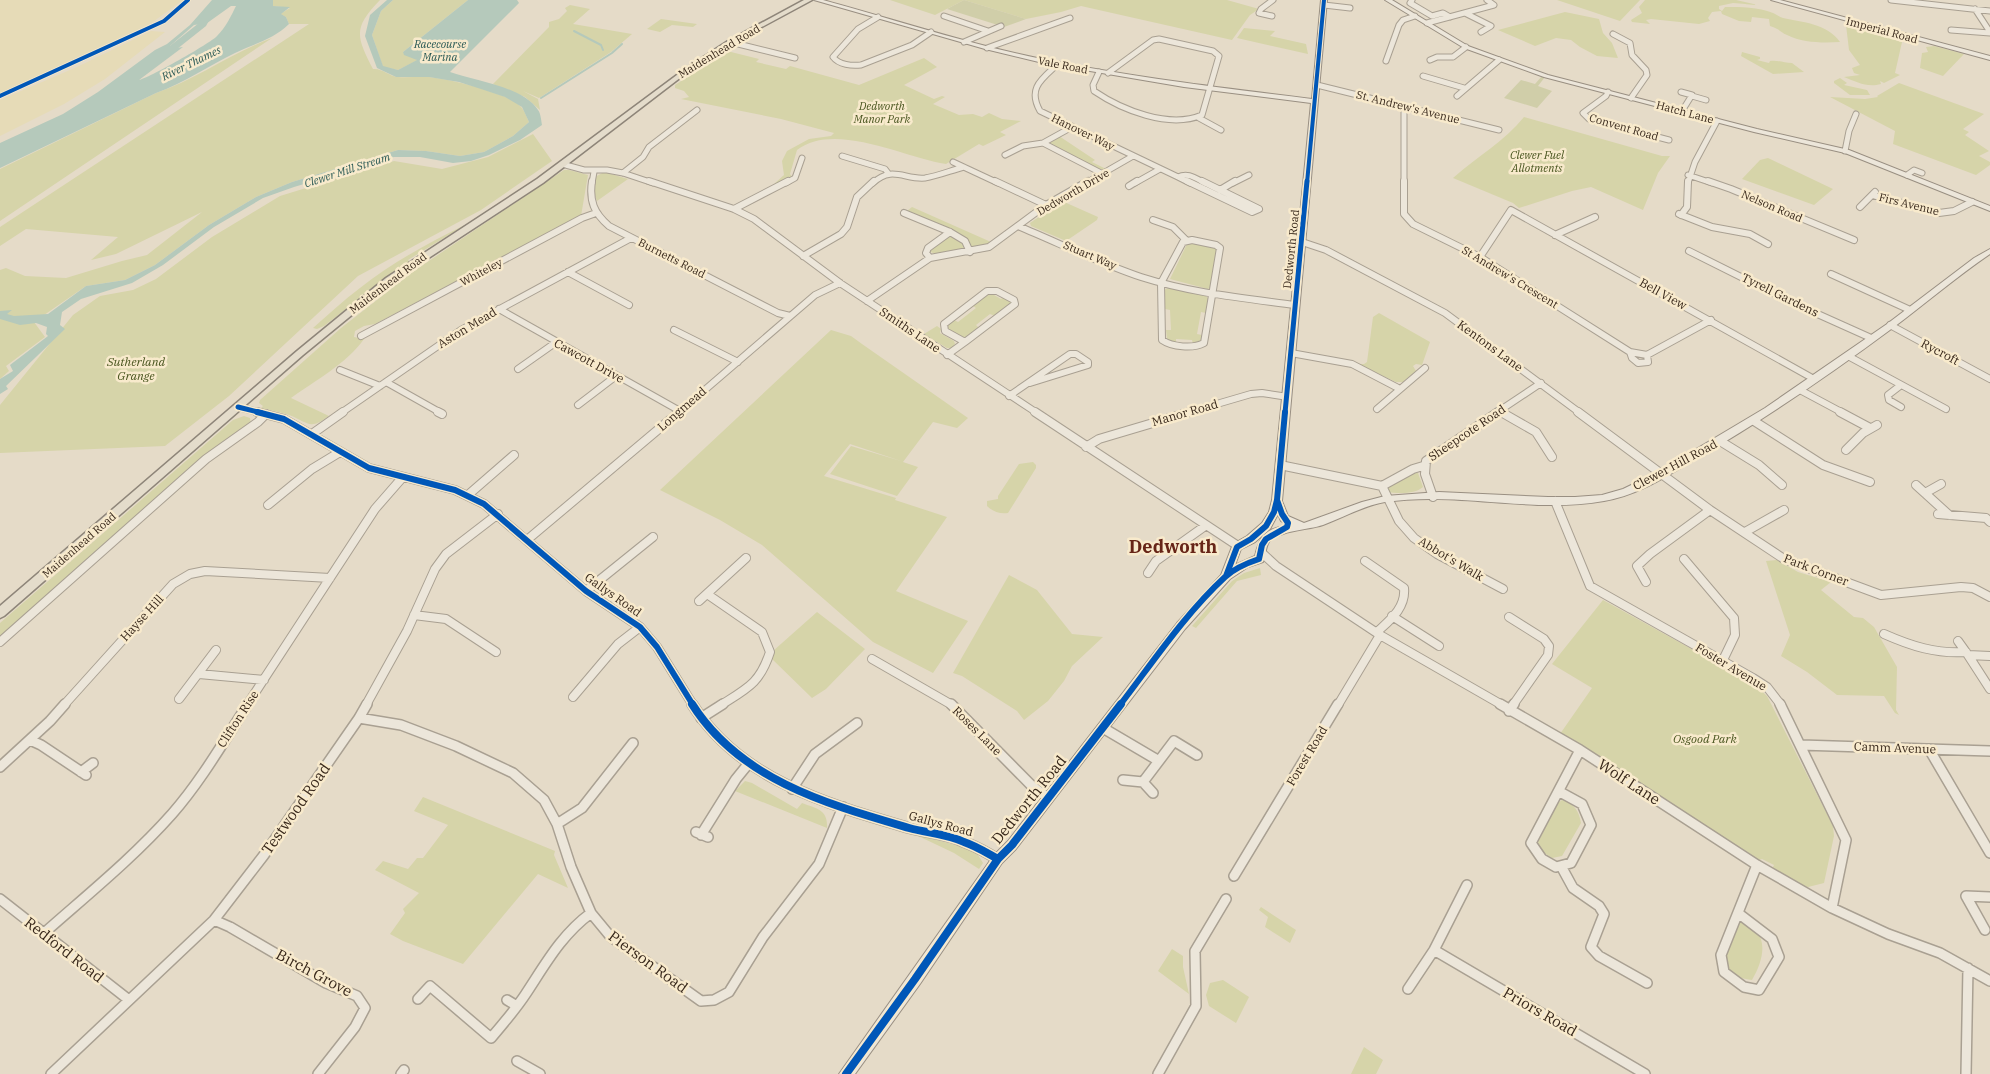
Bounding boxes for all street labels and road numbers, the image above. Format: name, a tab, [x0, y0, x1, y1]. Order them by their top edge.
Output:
street label: Imperial Road	[1845, 14, 1920, 46]
street label: Maidenhead Road	[676, 21, 763, 81]
street label: Vale Road	[1037, 53, 1089, 77]
street label: St. Andrew's Avenue	[1355, 87, 1461, 127]
street label: Hatch Lane	[1655, 98, 1715, 126]
street label: Convent Road	[1588, 110, 1661, 144]
street label: Hanover Way	[1049, 111, 1117, 153]
street label: Dedworth Drive	[1034, 166, 1112, 218]
street label: Nelson Road	[1739, 187, 1805, 225]
street label: Firs Avenue	[1877, 190, 1941, 218]
street label: Dedworth Road	[1280, 208, 1302, 289]
street label: Burnetts Road	[636, 235, 708, 281]
street label: Stuart Way	[1061, 238, 1119, 272]
street label: St Andrew's Crescent	[1459, 243, 1561, 311]
street label: Maidenhead Road	[347, 249, 430, 317]
street label: Whiteley	[458, 255, 505, 289]
street label: Tyrell Gardens	[1739, 269, 1821, 320]
street label: Bell View	[1637, 274, 1690, 313]
street label: Aston Mead	[434, 304, 499, 351]
street label: Smiths Lane	[877, 304, 944, 355]
street label: Kentons Lane	[1455, 317, 1526, 374]
street label: Cawcott Drive	[552, 335, 627, 386]
street label: Rycroft	[1919, 335, 1962, 368]
street label: Longmead	[654, 383, 709, 434]
street label: Manor Road	[1150, 396, 1220, 429]
street label: Sheepcote Road	[1425, 401, 1508, 464]
street label: Clewer Hill Road	[1630, 436, 1720, 493]
street label: Maidenhead Road	[39, 509, 119, 581]
street label: Abbot's Walk	[1416, 533, 1487, 584]
street label: Park Corner	[1782, 550, 1851, 589]
street label: Gallys Road	[582, 569, 645, 620]
street label: Hayse Hill	[117, 591, 167, 644]
street label: Foster Avenue	[1693, 639, 1770, 694]
street label: Clifton Rise	[214, 687, 262, 750]
street label: Roses Lane	[950, 703, 1005, 758]
street label: Forest Road	[1283, 723, 1330, 788]
street label: Camm Avenue	[1854, 739, 1936, 756]
street label: Dedworth Road	[987, 751, 1070, 848]
street label: Wolf Lane	[1595, 755, 1664, 809]
street label: Testwood Road	[257, 760, 334, 858]
street label: Gallys Road	[907, 808, 975, 839]
street label: Redford Road	[21, 913, 108, 987]
street label: Pierson Road	[605, 926, 692, 997]
street label: Birch Grove	[273, 945, 356, 1001]
street label: Priors Road	[1500, 983, 1581, 1040]

